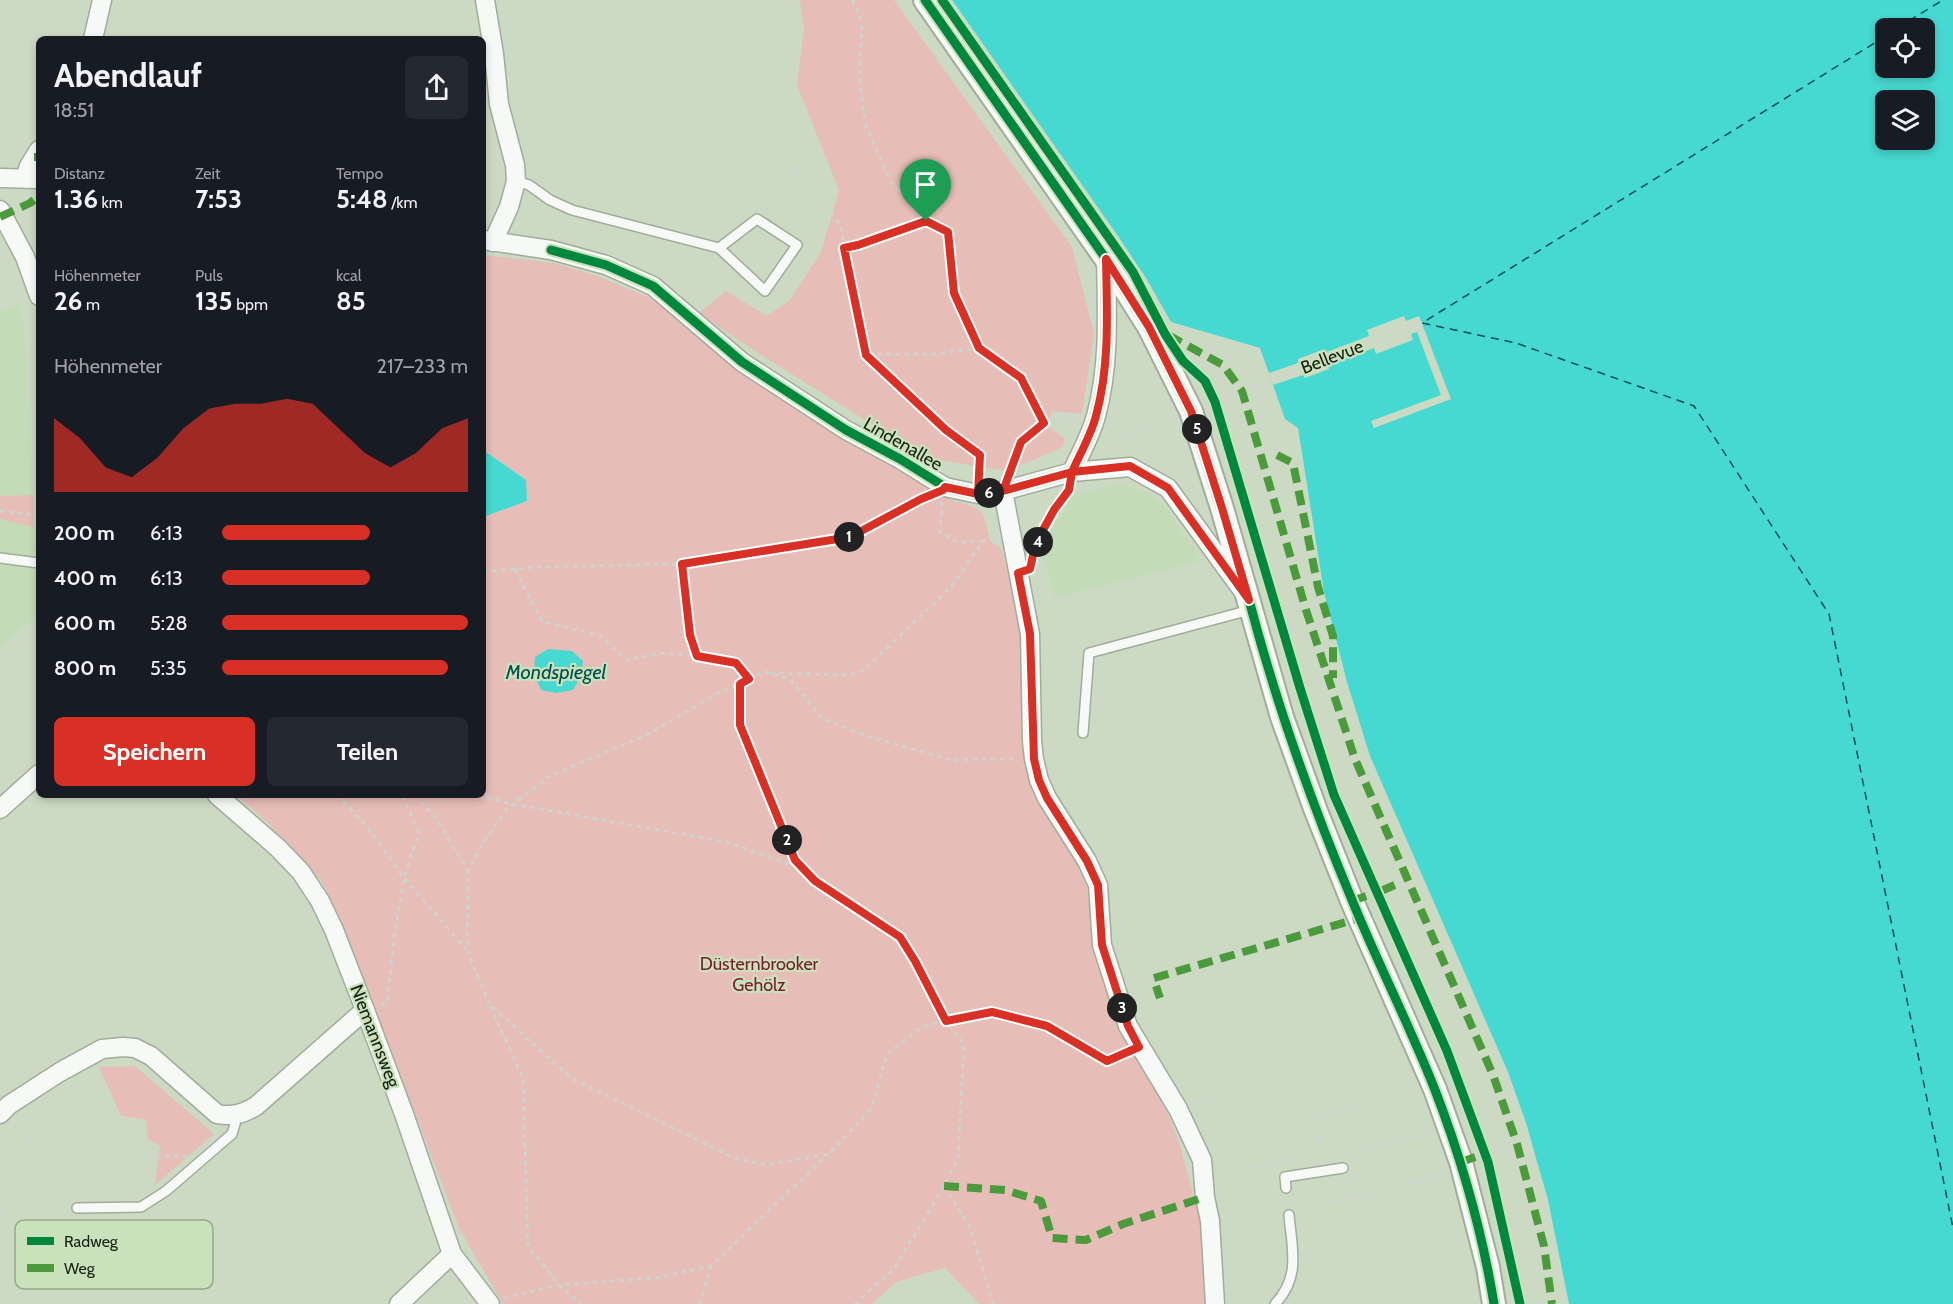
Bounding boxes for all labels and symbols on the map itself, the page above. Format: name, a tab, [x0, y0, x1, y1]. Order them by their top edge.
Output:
pin	[900, 159, 951, 221]
street label: Bellevue	[1298, 335, 1366, 379]
street label: Lindenallee	[860, 413, 946, 475]
pin: 5	[1182, 414, 1212, 444]
pin: 6	[974, 478, 1004, 508]
pin: 1	[834, 522, 864, 552]
pin: 4	[1023, 527, 1053, 557]
water label: Mondspiegel	[505, 660, 607, 684]
pin: 2	[772, 825, 802, 855]
park label: Düsternbrooker Gehölz	[700, 953, 819, 996]
street label: Niemannsweg	[345, 981, 405, 1092]
pin: 3	[1107, 993, 1137, 1023]
legend	[15, 1220, 213, 1289]
text: Radweg	[64, 1232, 119, 1251]
text: Weg	[64, 1259, 96, 1278]

